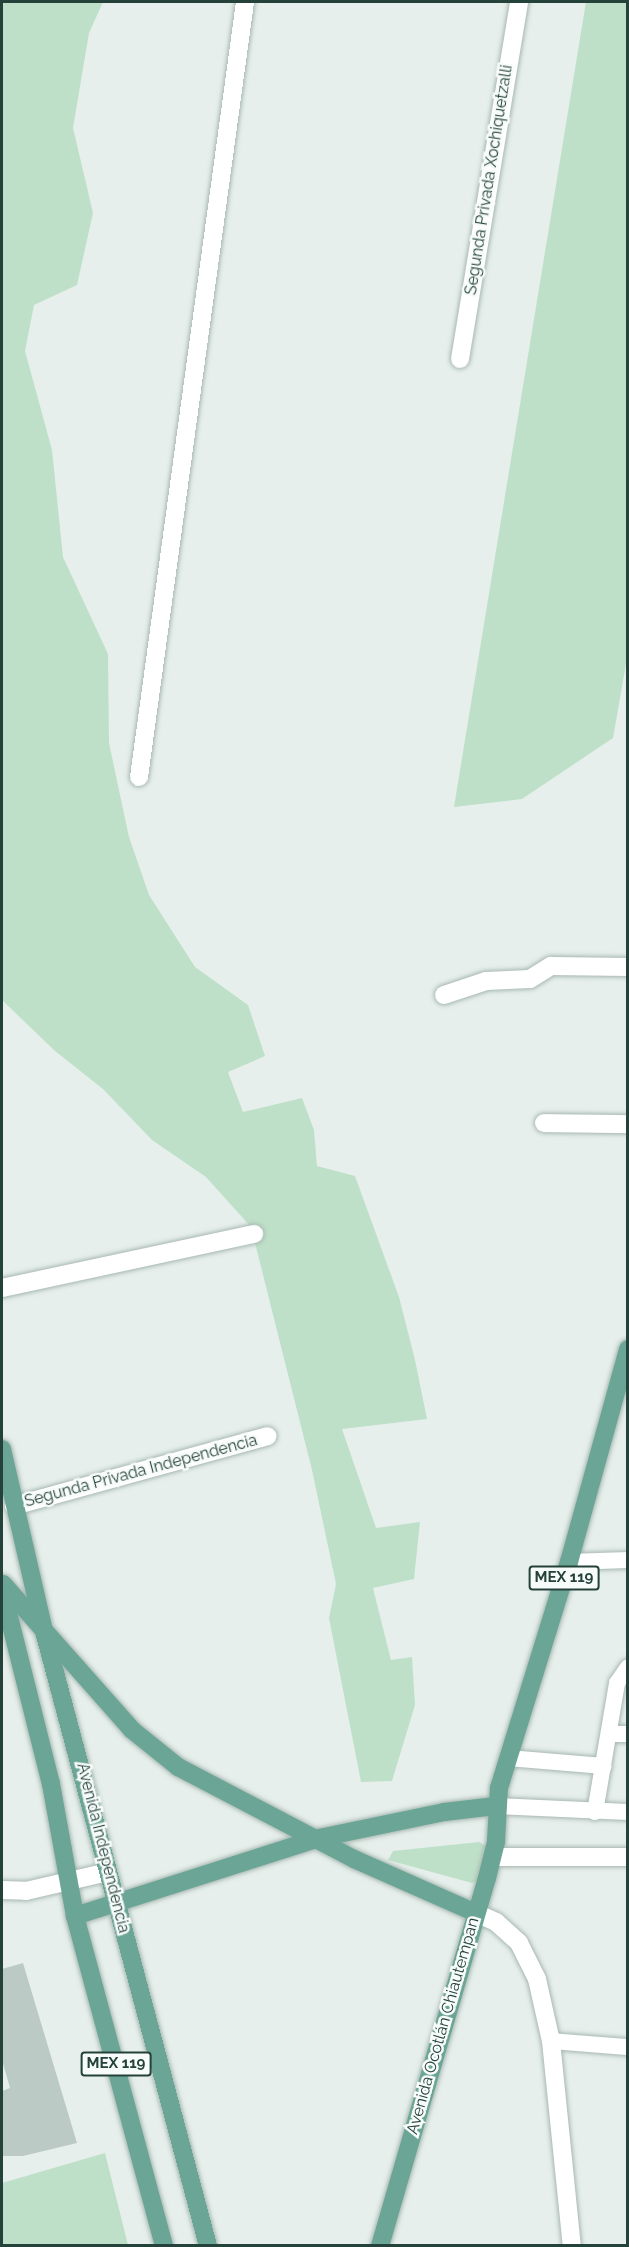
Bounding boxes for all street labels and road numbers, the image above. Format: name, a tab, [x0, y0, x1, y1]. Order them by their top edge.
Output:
street label: Segunda Privada Xochiquetzalli	[461, 63, 517, 297]
street label: Segunda Privada Independencia	[22, 1431, 260, 1511]
road number: MEX 119	[528, 1566, 600, 1590]
street label: Avenida Independencia	[73, 1761, 133, 1935]
street label: Avenida Ocotlán Chiautempan	[403, 1915, 483, 2137]
road number: MEX 119	[80, 2052, 152, 2076]

